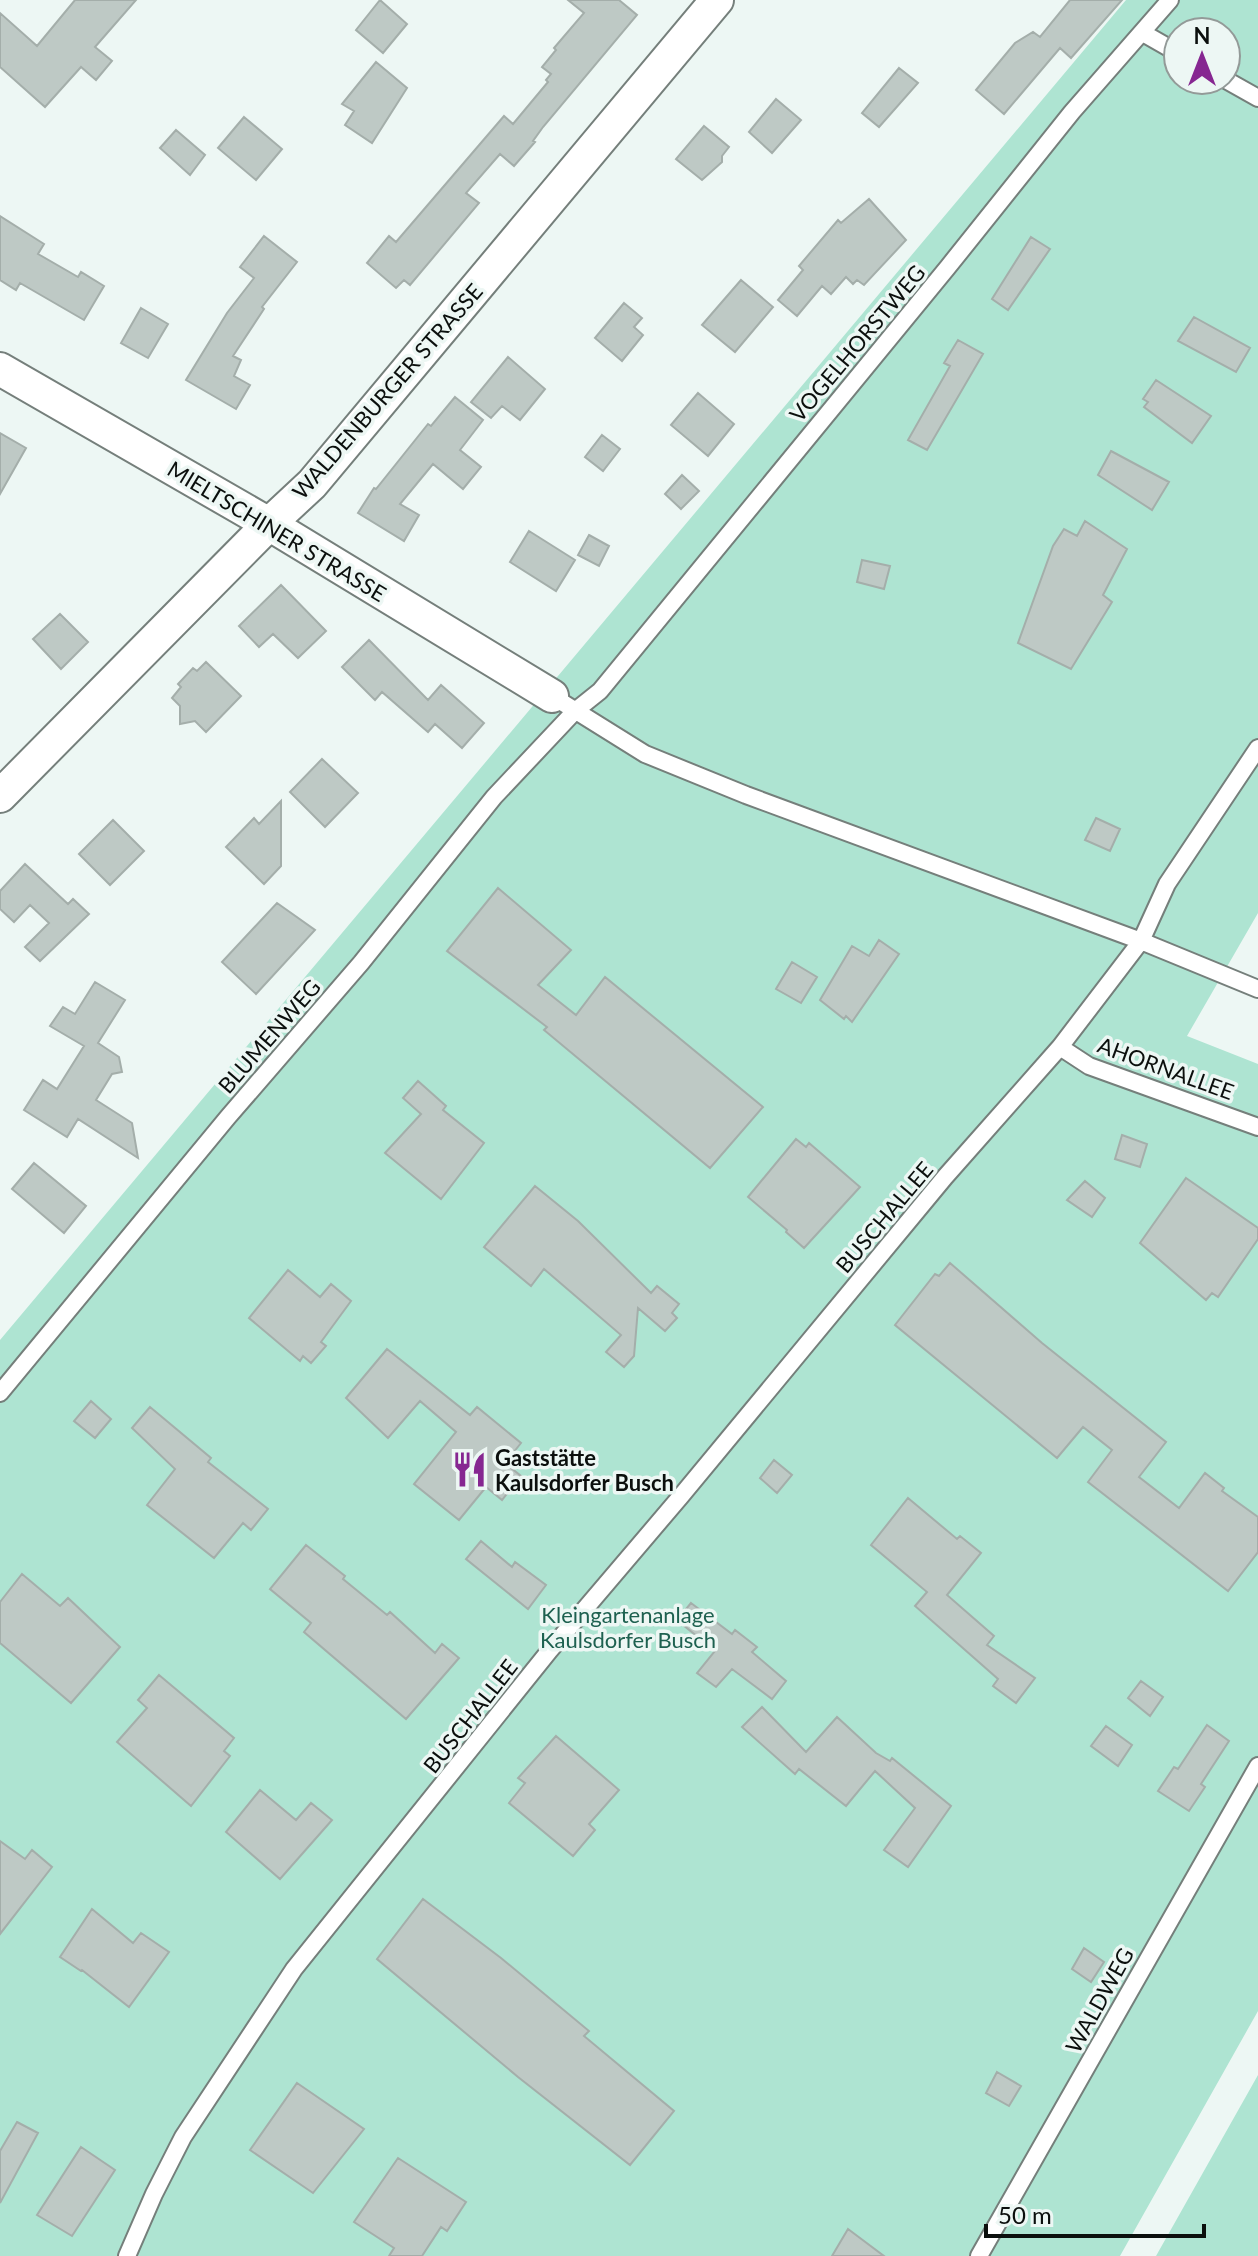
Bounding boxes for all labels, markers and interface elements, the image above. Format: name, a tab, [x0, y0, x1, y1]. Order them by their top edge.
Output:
north arrow	[1162, 16, 1242, 96]
text: N	[1194, 22, 1210, 49]
street label: VOGELHORSTWEG	[784, 259, 930, 427]
street label: WALDENBURGER STRASSE	[286, 278, 488, 504]
street label: MIELTSCHINER STRASSE	[163, 455, 391, 607]
street label: BLUMENWEG	[212, 973, 326, 1099]
street label: AHORNALLEE	[1094, 1031, 1238, 1105]
street label: BUSCHALLEE	[830, 1156, 938, 1278]
place label: Gaststätte Kaulsdorfer Busch	[495, 1444, 674, 1496]
restaurant icon: Gaststätte Kaulsdorfer Busch	[450, 1451, 488, 1489]
park label: Kleingartenanlage Kaulsdorfer Busch	[540, 1601, 716, 1653]
street label: BUSCHALLEE	[417, 1654, 523, 1778]
street label: WALDWEG	[1059, 1943, 1139, 2057]
scale bar	[986, 2188, 1204, 2238]
text: 50 m	[998, 2200, 1052, 2229]

